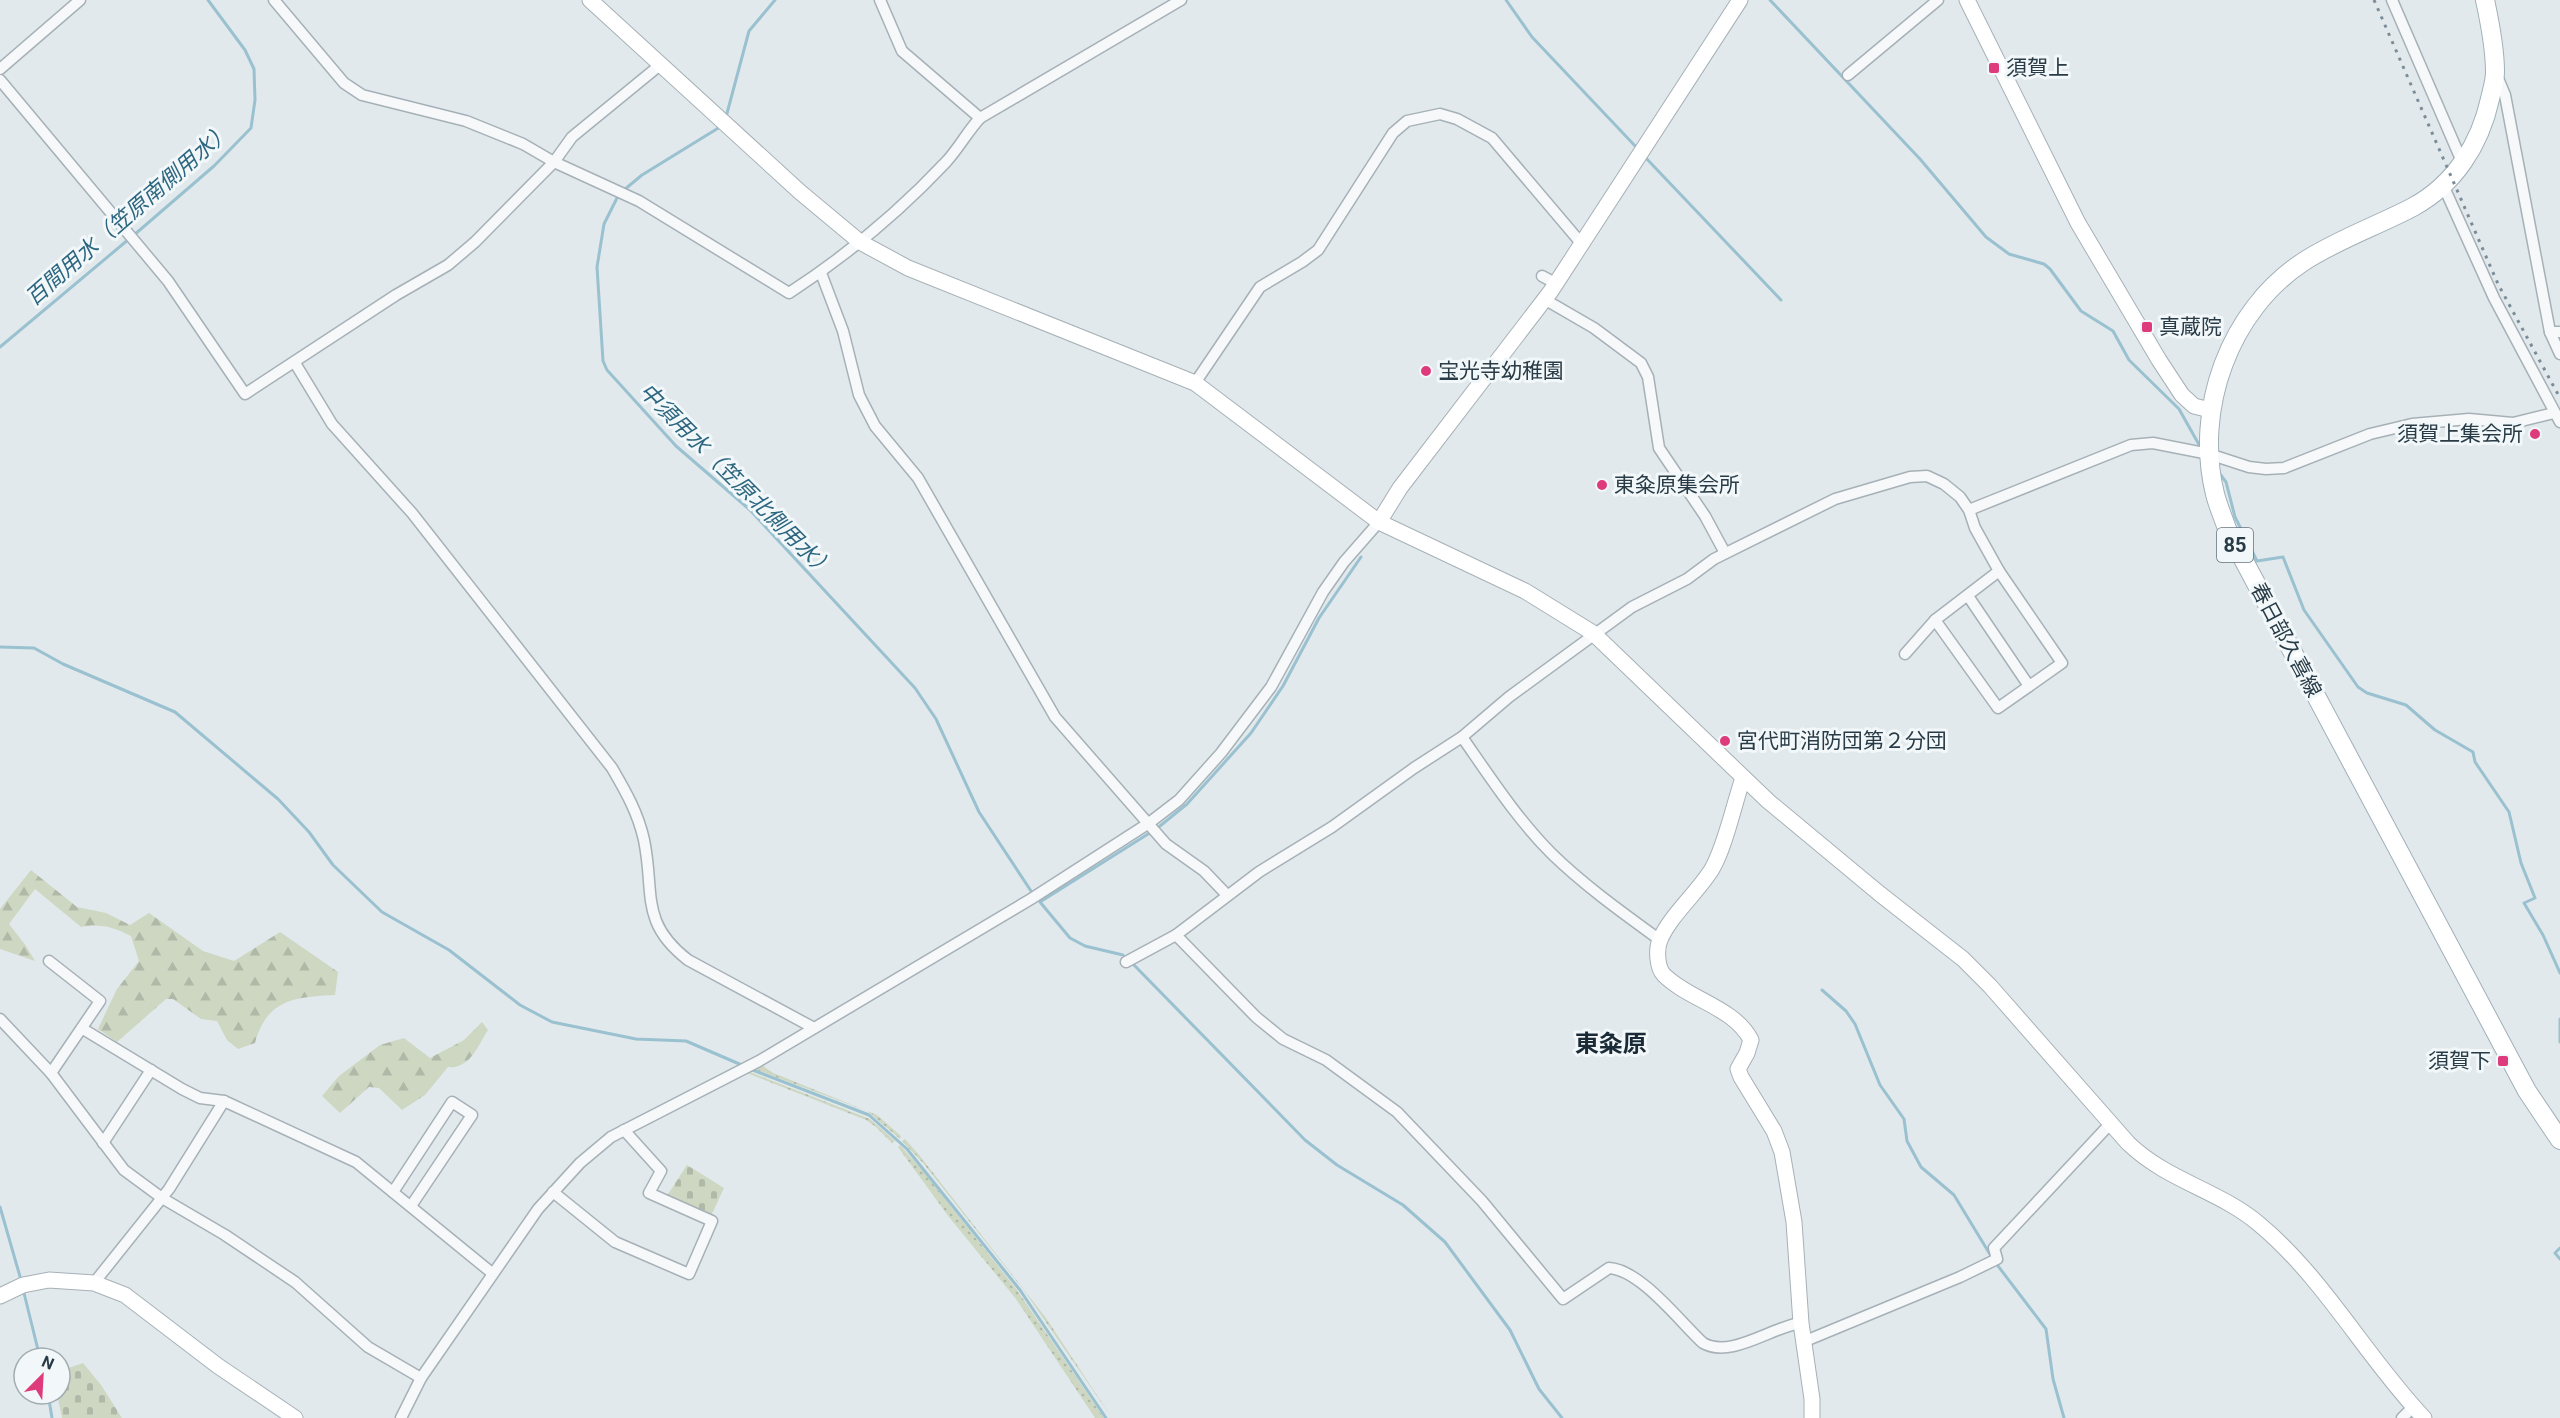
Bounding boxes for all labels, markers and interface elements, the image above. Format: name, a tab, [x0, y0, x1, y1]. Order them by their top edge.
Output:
place label: 須賀上	[2006, 56, 2069, 80]
marker: 須賀上	[1987, 61, 2001, 75]
water label: 百間用水（笠原南側用水）	[20, 118, 236, 310]
place label: 真蔵院	[2159, 315, 2222, 339]
marker: 真蔵院	[2140, 320, 2154, 334]
place label: 宝光寺幼稚園	[1438, 359, 1564, 383]
marker: 宝光寺幼稚園	[1419, 364, 1433, 378]
water label: 中須用水（笠原北側用水）	[634, 378, 839, 583]
place label: 須賀上集会所	[2397, 422, 2523, 446]
marker: 須賀上集会所	[2528, 427, 2542, 441]
place label: 東粂原集会所	[1614, 473, 1740, 497]
marker: 東粂原集会所	[1595, 478, 1609, 492]
road number: 85	[2217, 528, 2253, 562]
street label: 春日部久喜線	[2246, 579, 2326, 701]
place label: 宮代町消防団第２分団	[1737, 729, 1947, 753]
marker: 宮代町消防団第２分団	[1718, 734, 1732, 748]
district label: 東粂原	[1575, 1030, 1647, 1058]
place label: 須賀下	[2428, 1049, 2491, 1073]
marker: 須賀下	[2496, 1054, 2510, 1068]
north arrow	[12, 1346, 72, 1406]
text: N	[39, 1352, 57, 1374]

